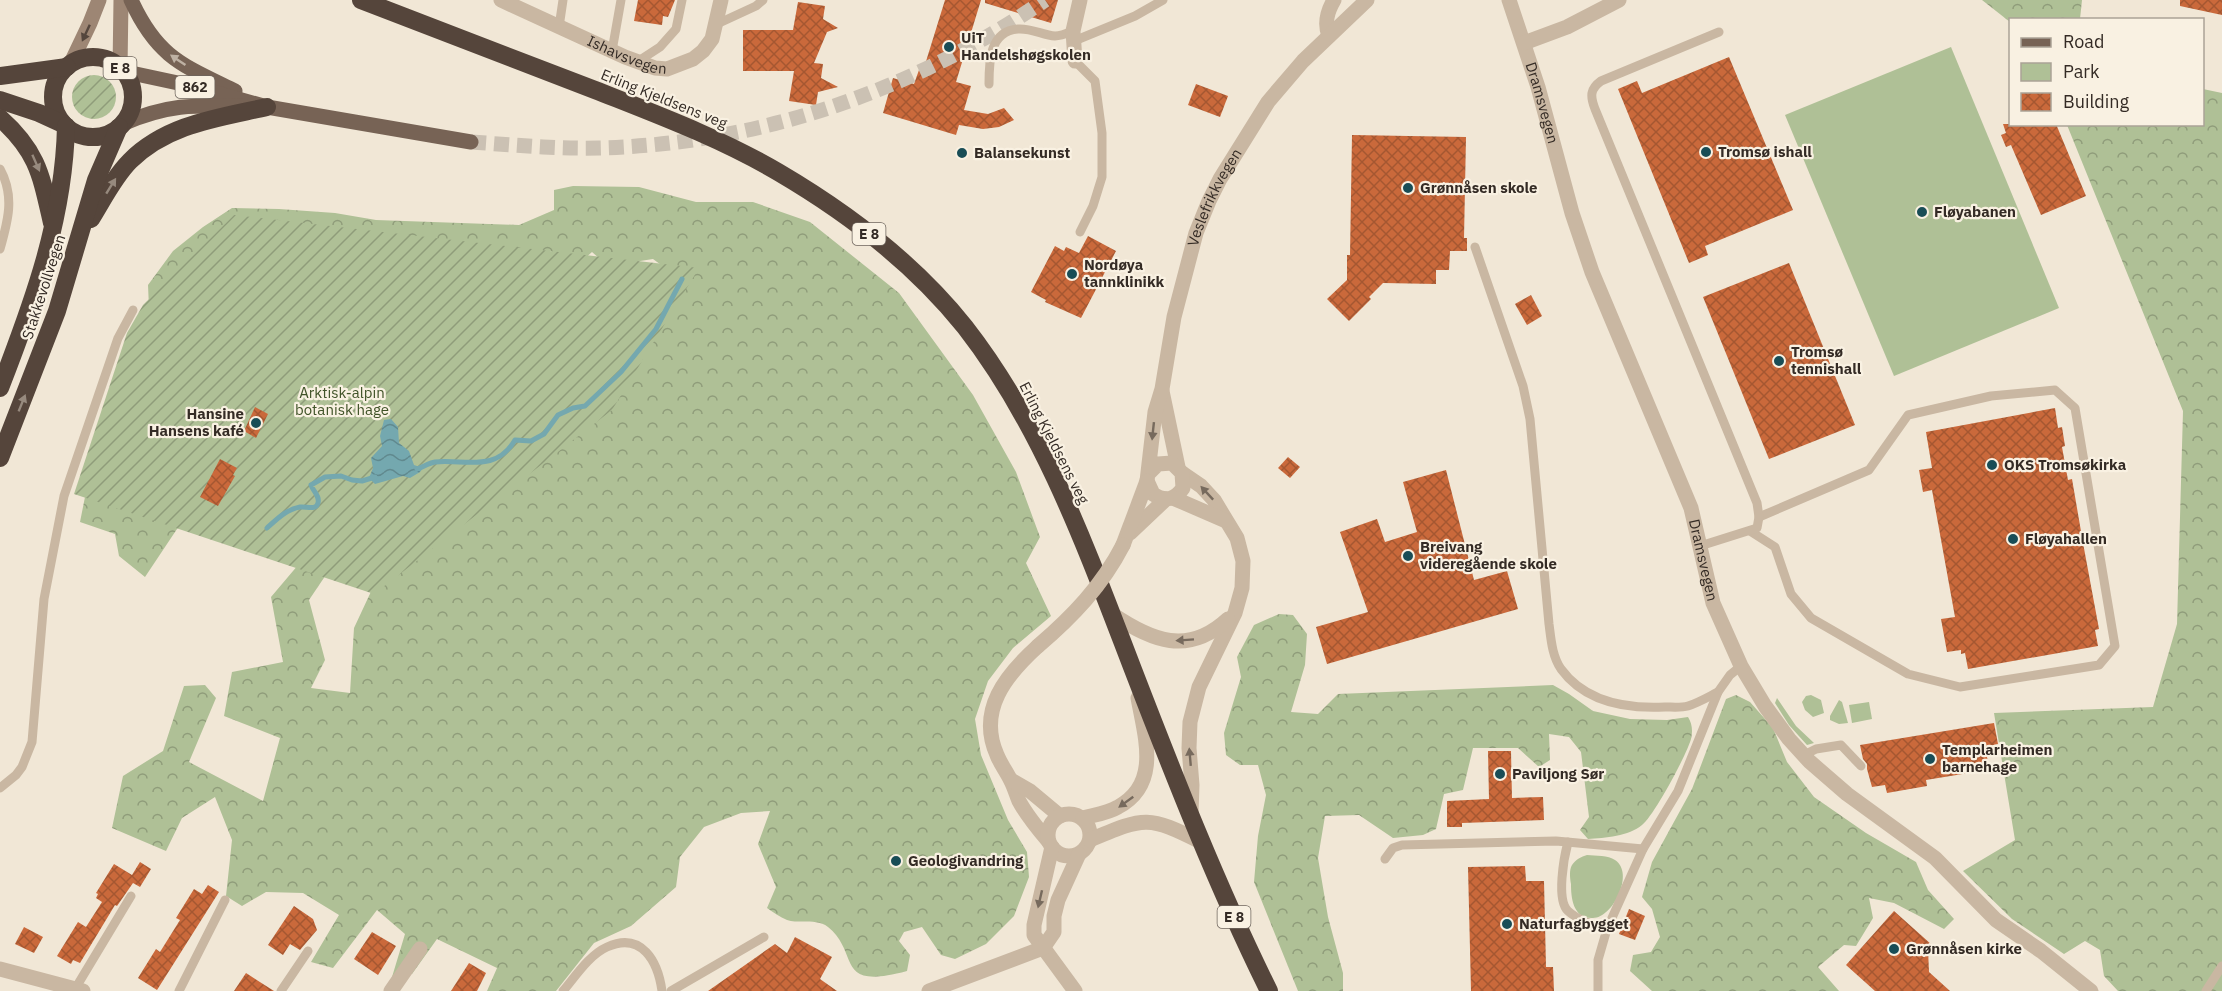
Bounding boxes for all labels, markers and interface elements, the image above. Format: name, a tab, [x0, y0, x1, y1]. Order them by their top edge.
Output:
legend	[2009, 18, 2204, 126]
one-way arrow	[81, 25, 90, 42]
place label: UiT Handelshøgskolen	[961, 28, 1091, 64]
text: Road	[2063, 30, 2104, 53]
street label: Ishavsvegen	[584, 31, 668, 78]
marker: UiT Handelshøgskolen	[942, 40, 956, 54]
one-way arrow	[170, 54, 186, 66]
road number: E 8	[104, 57, 136, 79]
street label: Dramsvegen	[1521, 59, 1563, 146]
text: Park	[2063, 60, 2100, 83]
street label: Erling Kjeldsens veg	[598, 65, 730, 133]
road number: 862	[176, 76, 214, 98]
text: Building	[2063, 90, 2130, 113]
place label: Tromsø ishall	[1718, 142, 1812, 161]
place label: Balansekunst	[974, 143, 1070, 162]
street label: Veslefrikkvegen	[1183, 145, 1246, 248]
marker: Tromsø ishall	[1699, 145, 1713, 159]
marker: Balansekunst	[955, 146, 969, 160]
one-way arrow	[32, 155, 41, 172]
one-way arrow	[106, 178, 117, 195]
place label: Grønnåsen skole	[1420, 178, 1537, 197]
marker: Grønnåsen skole	[1401, 181, 1415, 195]
place label: Fløyabanen	[1934, 202, 2016, 221]
marker: Fløyabanen	[1915, 205, 1929, 219]
road number: E 8	[852, 223, 886, 245]
street label: Stakkevollvegen	[18, 232, 69, 342]
place label: Nordøya tannklinikk	[1084, 255, 1165, 291]
marker: Nordøya tannklinikk	[1065, 267, 1079, 281]
place label: Tromsø tennishall	[1791, 342, 1862, 378]
marker: Tromsø tennishall	[1772, 354, 1786, 368]
street label: Erling Kjeldsens veg	[1015, 378, 1094, 507]
park label: Arktisk-alpin botanisk hage	[295, 383, 389, 419]
one-way arrow	[17, 394, 27, 412]
place label: Hansine Hansens kafé	[149, 404, 244, 440]
marker: Hansine Hansens kafé	[249, 416, 263, 430]
one-way arrow	[1148, 422, 1158, 441]
place label: OKS Tromsøkirka	[2004, 455, 2127, 474]
marker: OKS Tromsøkirka	[1985, 458, 1999, 472]
one-way arrow	[1201, 486, 1214, 501]
street label: Dramsvegen	[1685, 517, 1722, 603]
place label: Fløyahallen	[2025, 529, 2107, 548]
marker: Fløyahallen	[2006, 532, 2020, 546]
place label: Breivang videregående skole	[1420, 537, 1557, 573]
marker: Breivang videregående skole	[1401, 549, 1415, 563]
one-way arrow	[1175, 636, 1194, 645]
place label: Templarheimen barnehage	[1942, 740, 2052, 776]
one-way arrow	[1185, 747, 1195, 766]
marker: Templarheimen barnehage	[1923, 752, 1937, 766]
place label: Paviljong Sør	[1512, 764, 1604, 783]
marker: Paviljong Sør	[1493, 767, 1507, 781]
one-way arrow	[1119, 796, 1135, 808]
place label: Geologivandring	[908, 851, 1024, 870]
marker: Geologivandring	[889, 854, 903, 868]
one-way arrow	[1035, 890, 1045, 908]
road number: E 8	[1218, 906, 1250, 928]
place label: Naturfagbygget	[1519, 914, 1629, 933]
marker: Naturfagbygget	[1500, 917, 1514, 931]
place label: Grønnåsen kirke	[1906, 939, 2022, 958]
marker: Grønnåsen kirke	[1887, 942, 1901, 956]

